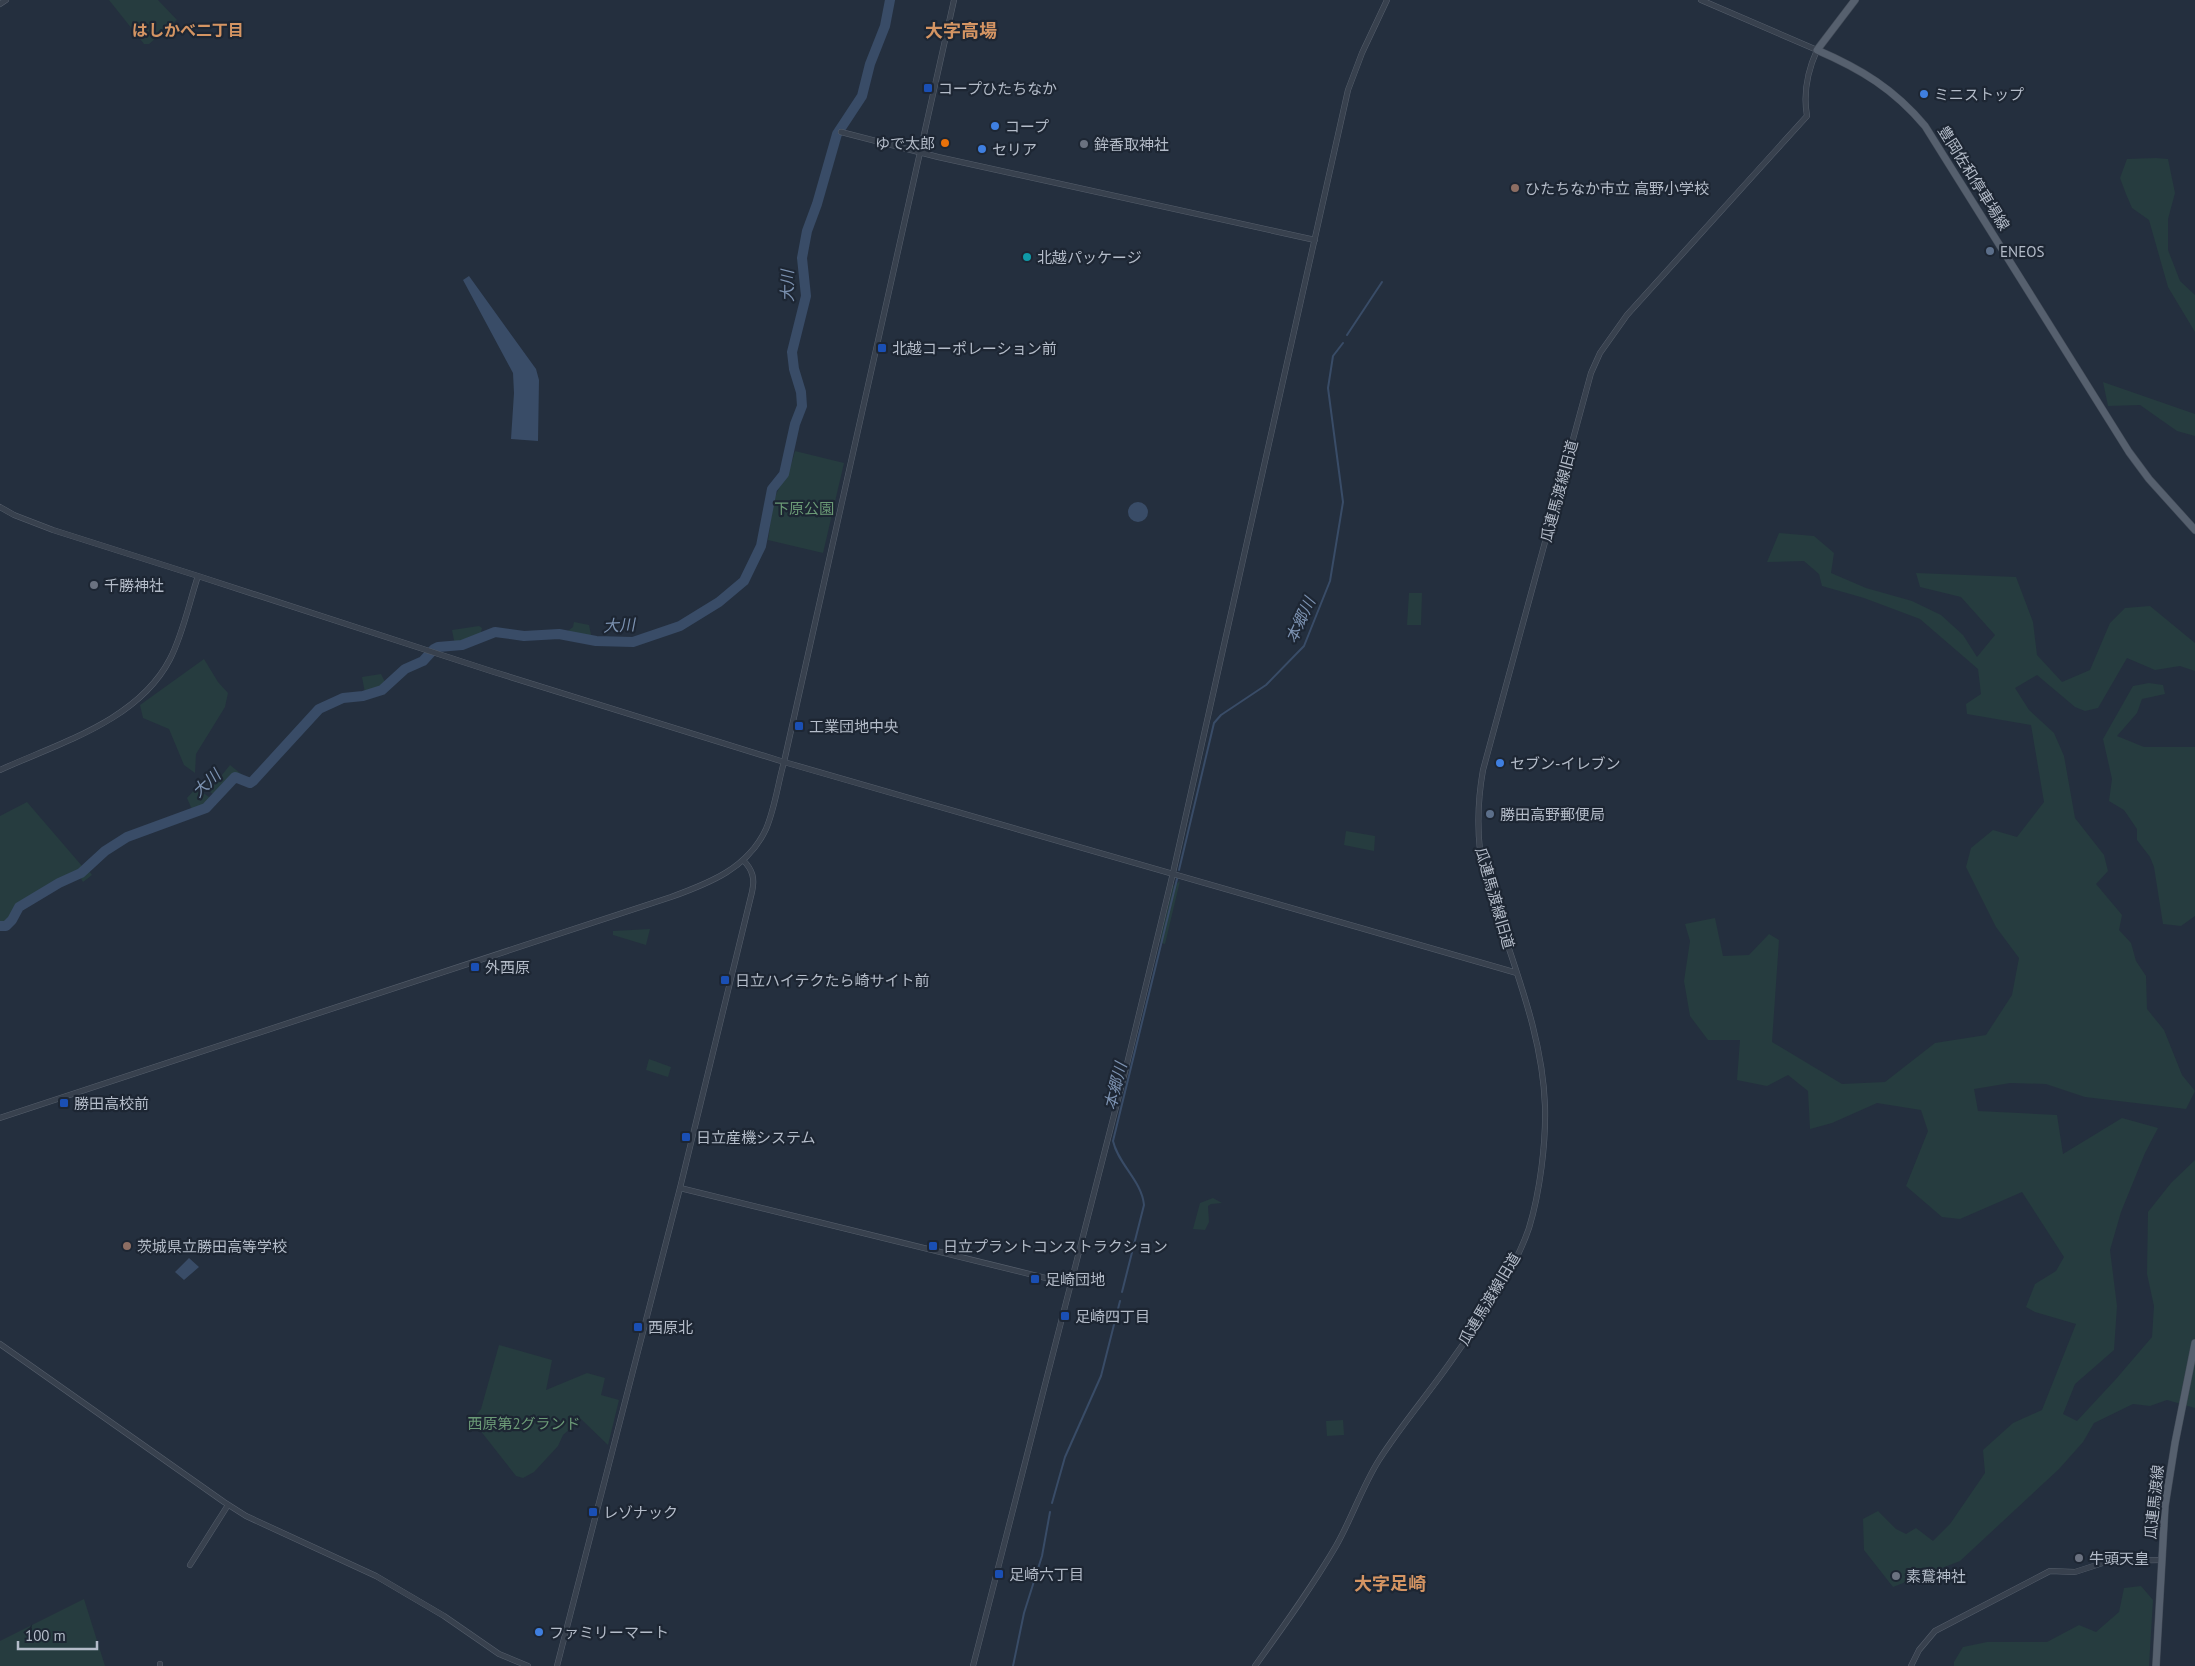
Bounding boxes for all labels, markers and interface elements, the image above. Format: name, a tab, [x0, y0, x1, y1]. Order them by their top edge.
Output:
district label: 大字高場	[925, 19, 997, 42]
district label: はしかべ二丁目	[132, 20, 244, 40]
place label: コープひたちなか	[938, 79, 1057, 98]
marker: コープひたちなか	[922, 82, 934, 94]
place label: ミニストップ	[1934, 85, 2024, 104]
marker: ミニストップ	[1918, 88, 1930, 100]
place label: コープ	[1005, 117, 1049, 136]
marker: コープ	[989, 120, 1001, 132]
street label: 豊岡佐和停車場線	[1934, 122, 2014, 234]
place label: ゆで太郎	[875, 134, 935, 153]
place label: 鉾香取神社	[1094, 135, 1169, 154]
marker: ゆで太郎	[939, 137, 951, 149]
marker: 鉾香取神社	[1078, 138, 1090, 150]
place label: セリア	[992, 140, 1037, 159]
marker: セリア	[976, 143, 988, 155]
place label: ひたちなか市立 高野小学校	[1525, 179, 1709, 198]
marker: ひたちなか市立 高野小学校	[1509, 182, 1521, 194]
place label: ENEOS	[2000, 242, 2044, 261]
marker: ENEOS	[1984, 245, 1996, 257]
place label: 北越パッケージ	[1037, 248, 1142, 267]
marker: 北越パッケージ	[1021, 251, 1033, 263]
water label: 大川	[777, 268, 797, 302]
place label: 北越コーポレーション前	[892, 339, 1057, 358]
marker: 北越コーポレーション前	[876, 342, 888, 354]
street label: 瓜連馬渡線旧道	[1536, 438, 1582, 544]
park label: 下原公園	[774, 499, 834, 518]
place label: 千勝神社	[104, 576, 164, 595]
marker: 千勝神社	[88, 579, 100, 591]
water label: 本郷川	[1281, 592, 1320, 646]
water label: 大川	[602, 614, 637, 636]
place label: 工業団地中央	[809, 717, 899, 736]
marker: 工業団地中央	[793, 720, 805, 732]
place label: セブン-イレブン	[1510, 754, 1620, 773]
marker: セブン-イレブン	[1494, 757, 1506, 769]
water label: 大川	[187, 763, 226, 801]
place label: 勝田高野郵便局	[1500, 805, 1605, 824]
marker: 勝田高野郵便局	[1484, 808, 1496, 820]
street label: 瓜連馬渡線旧道	[1471, 845, 1519, 951]
place label: 外西原	[485, 958, 530, 977]
marker: 外西原	[469, 961, 481, 973]
place label: 日立ハイテクたら崎サイト前	[735, 971, 929, 990]
marker: 日立ハイテクたら崎サイト前	[719, 974, 731, 986]
water label: 本郷川	[1099, 1058, 1131, 1112]
place label: 勝田高校前	[74, 1094, 149, 1113]
marker: 勝田高校前	[58, 1097, 70, 1109]
place label: 日立産機システム	[696, 1128, 816, 1147]
marker: 日立産機システム	[680, 1131, 692, 1143]
place label: 茨城県立勝田高等学校	[137, 1237, 287, 1256]
place label: 日立プラントコンストラクション	[943, 1237, 1168, 1256]
marker: 茨城県立勝田高等学校	[121, 1240, 133, 1252]
marker: 日立プラントコンストラクション	[927, 1240, 939, 1252]
street label: 瓜連馬渡線旧道	[1454, 1249, 1524, 1349]
place label: 足崎団地	[1045, 1270, 1105, 1289]
marker: 足崎団地	[1029, 1273, 1041, 1285]
place label: 足崎四丁目	[1075, 1307, 1150, 1326]
marker: 足崎四丁目	[1059, 1310, 1071, 1322]
place label: 西原北	[648, 1318, 693, 1337]
marker: 西原北	[632, 1321, 644, 1333]
park label: 西原第2グランド	[467, 1414, 581, 1433]
street label: 瓜連馬渡線	[2141, 1464, 2167, 1540]
place label: レゾナック	[603, 1503, 678, 1522]
marker: レゾナック	[587, 1506, 599, 1518]
place label: 牛頭天皇	[2089, 1549, 2149, 1568]
marker: 牛頭天皇	[2073, 1552, 2085, 1564]
place label: 足崎六丁目	[1009, 1565, 1084, 1584]
place label: 素鵞神社	[1906, 1567, 1966, 1586]
marker: 足崎六丁目	[993, 1568, 1005, 1580]
marker: 素鵞神社	[1890, 1570, 1902, 1582]
district label: 大字足崎	[1354, 1572, 1426, 1595]
scale bar	[18, 1618, 96, 1650]
place label: ファミリーマート	[549, 1623, 669, 1642]
text: 100 m	[25, 1626, 66, 1645]
marker: ファミリーマート	[533, 1626, 545, 1638]

